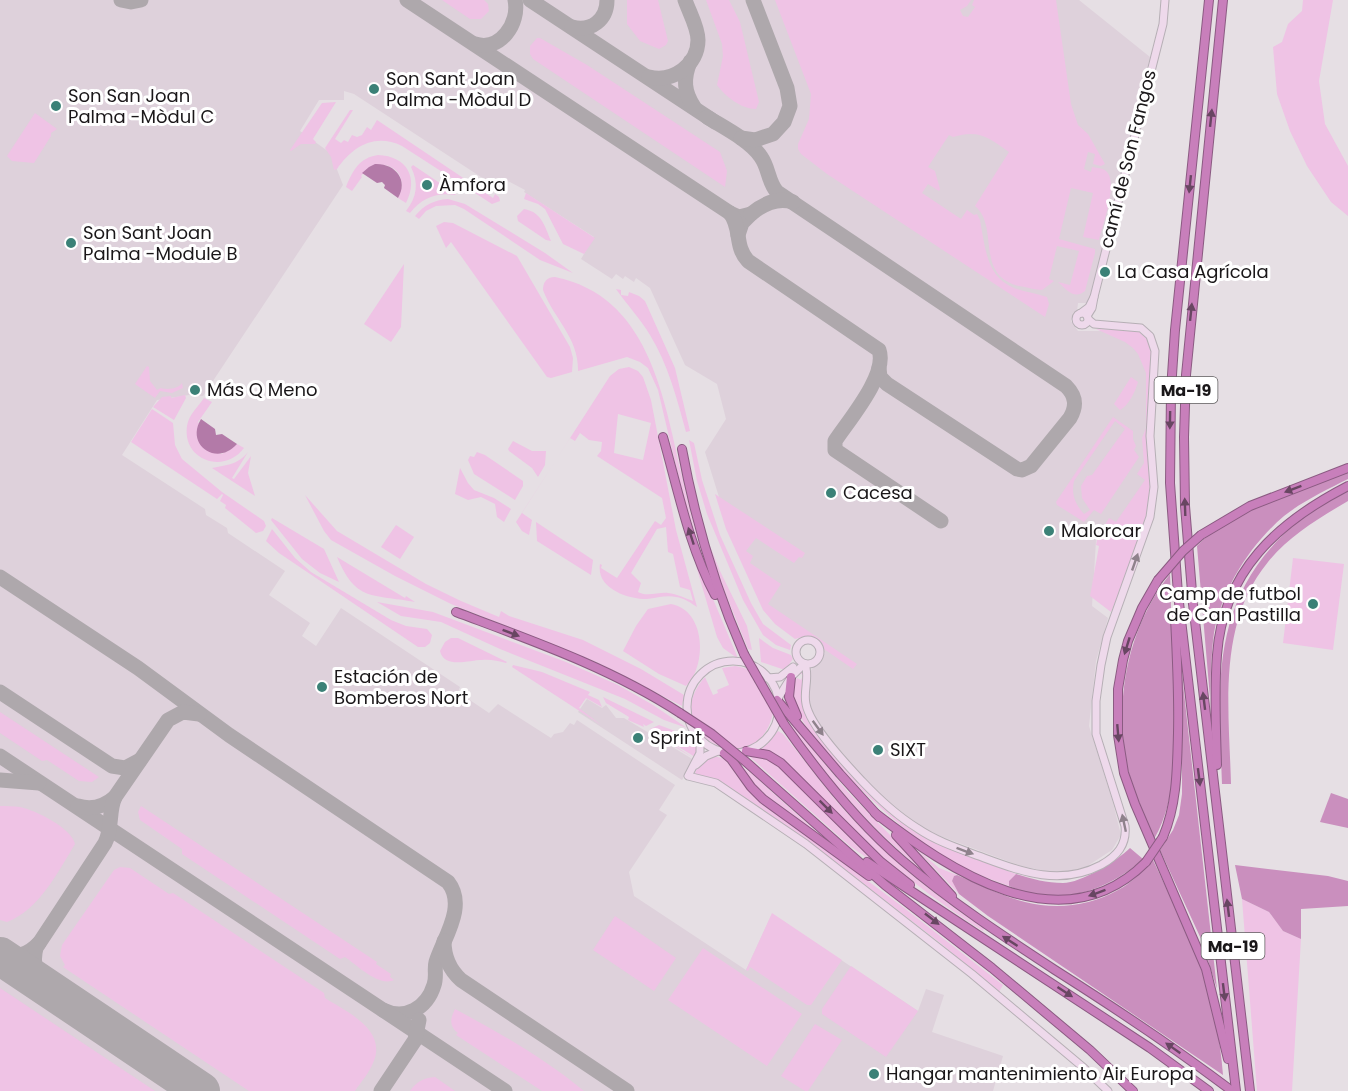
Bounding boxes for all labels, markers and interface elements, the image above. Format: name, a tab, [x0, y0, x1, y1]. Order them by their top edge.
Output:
place label: Son Sant Joan Palma -Mòdul D	[386, 66, 531, 112]
street label: camí de Son Fangos	[1093, 67, 1162, 251]
marker: Son Sant Joan Palma -Mòdul D	[367, 82, 381, 96]
place label: Son San Joan Palma -Mòdul C	[68, 83, 214, 129]
marker: Son San Joan Palma -Mòdul C	[49, 99, 63, 113]
one-way arrow	[1206, 109, 1216, 128]
place label: Àmfora	[439, 172, 506, 197]
one-way arrow	[1185, 174, 1195, 193]
marker: Àmfora	[420, 178, 434, 192]
place label: Son Sant Joan Palma -Module B	[83, 220, 238, 266]
marker: Son Sant Joan Palma -Module B	[64, 236, 78, 250]
place label: La Casa Agrícola	[1117, 259, 1269, 284]
marker: La Casa Agrícola	[1098, 265, 1112, 279]
one-way arrow	[1186, 303, 1196, 322]
place label: Más Q Meno	[207, 377, 318, 402]
road number: Ma-19	[1154, 377, 1218, 403]
marker: Más Q Meno	[188, 383, 202, 397]
one-way arrow	[1166, 410, 1175, 429]
place label: Cacesa	[843, 480, 913, 505]
one-way arrow	[1284, 484, 1302, 494]
marker: Cacesa	[824, 486, 838, 500]
one-way arrow	[1181, 497, 1190, 516]
place label: Malorcar	[1061, 518, 1141, 543]
marker: Malorcar	[1042, 524, 1056, 538]
one-way arrow	[686, 527, 695, 545]
one-way arrow	[1131, 553, 1141, 571]
place label: Camp de futbol de Can Pastilla	[1159, 581, 1301, 627]
marker: Camp de futbol de Can Pastilla	[1306, 597, 1320, 611]
one-way arrow	[502, 629, 520, 638]
one-way arrow	[1122, 637, 1131, 655]
place label: Estación de Bomberos Nort	[334, 664, 468, 710]
marker: Estación de Bomberos Nort	[315, 680, 329, 694]
one-way arrow	[1200, 691, 1209, 710]
one-way arrow	[812, 721, 824, 736]
one-way arrow	[1113, 724, 1123, 743]
place label: Sprint	[650, 725, 702, 750]
marker: Sprint	[631, 731, 645, 745]
place label: SIXT	[890, 737, 926, 762]
marker: SIXT	[871, 743, 885, 757]
one-way arrow	[1194, 768, 1204, 787]
one-way arrow	[818, 799, 832, 813]
one-way arrow	[1118, 813, 1128, 832]
one-way arrow	[956, 847, 974, 857]
one-way arrow	[1088, 888, 1106, 898]
one-way arrow	[1223, 898, 1233, 917]
one-way arrow	[925, 913, 940, 925]
road number: Ma-19	[1202, 933, 1264, 959]
one-way arrow	[1002, 935, 1019, 946]
one-way arrow	[1219, 982, 1229, 1001]
one-way arrow	[1056, 986, 1072, 998]
one-way arrow	[1166, 1042, 1182, 1054]
place label: Hangar mantenimiento Air Europa	[886, 1061, 1194, 1086]
marker: Hangar mantenimiento Air Europa	[867, 1067, 881, 1081]

